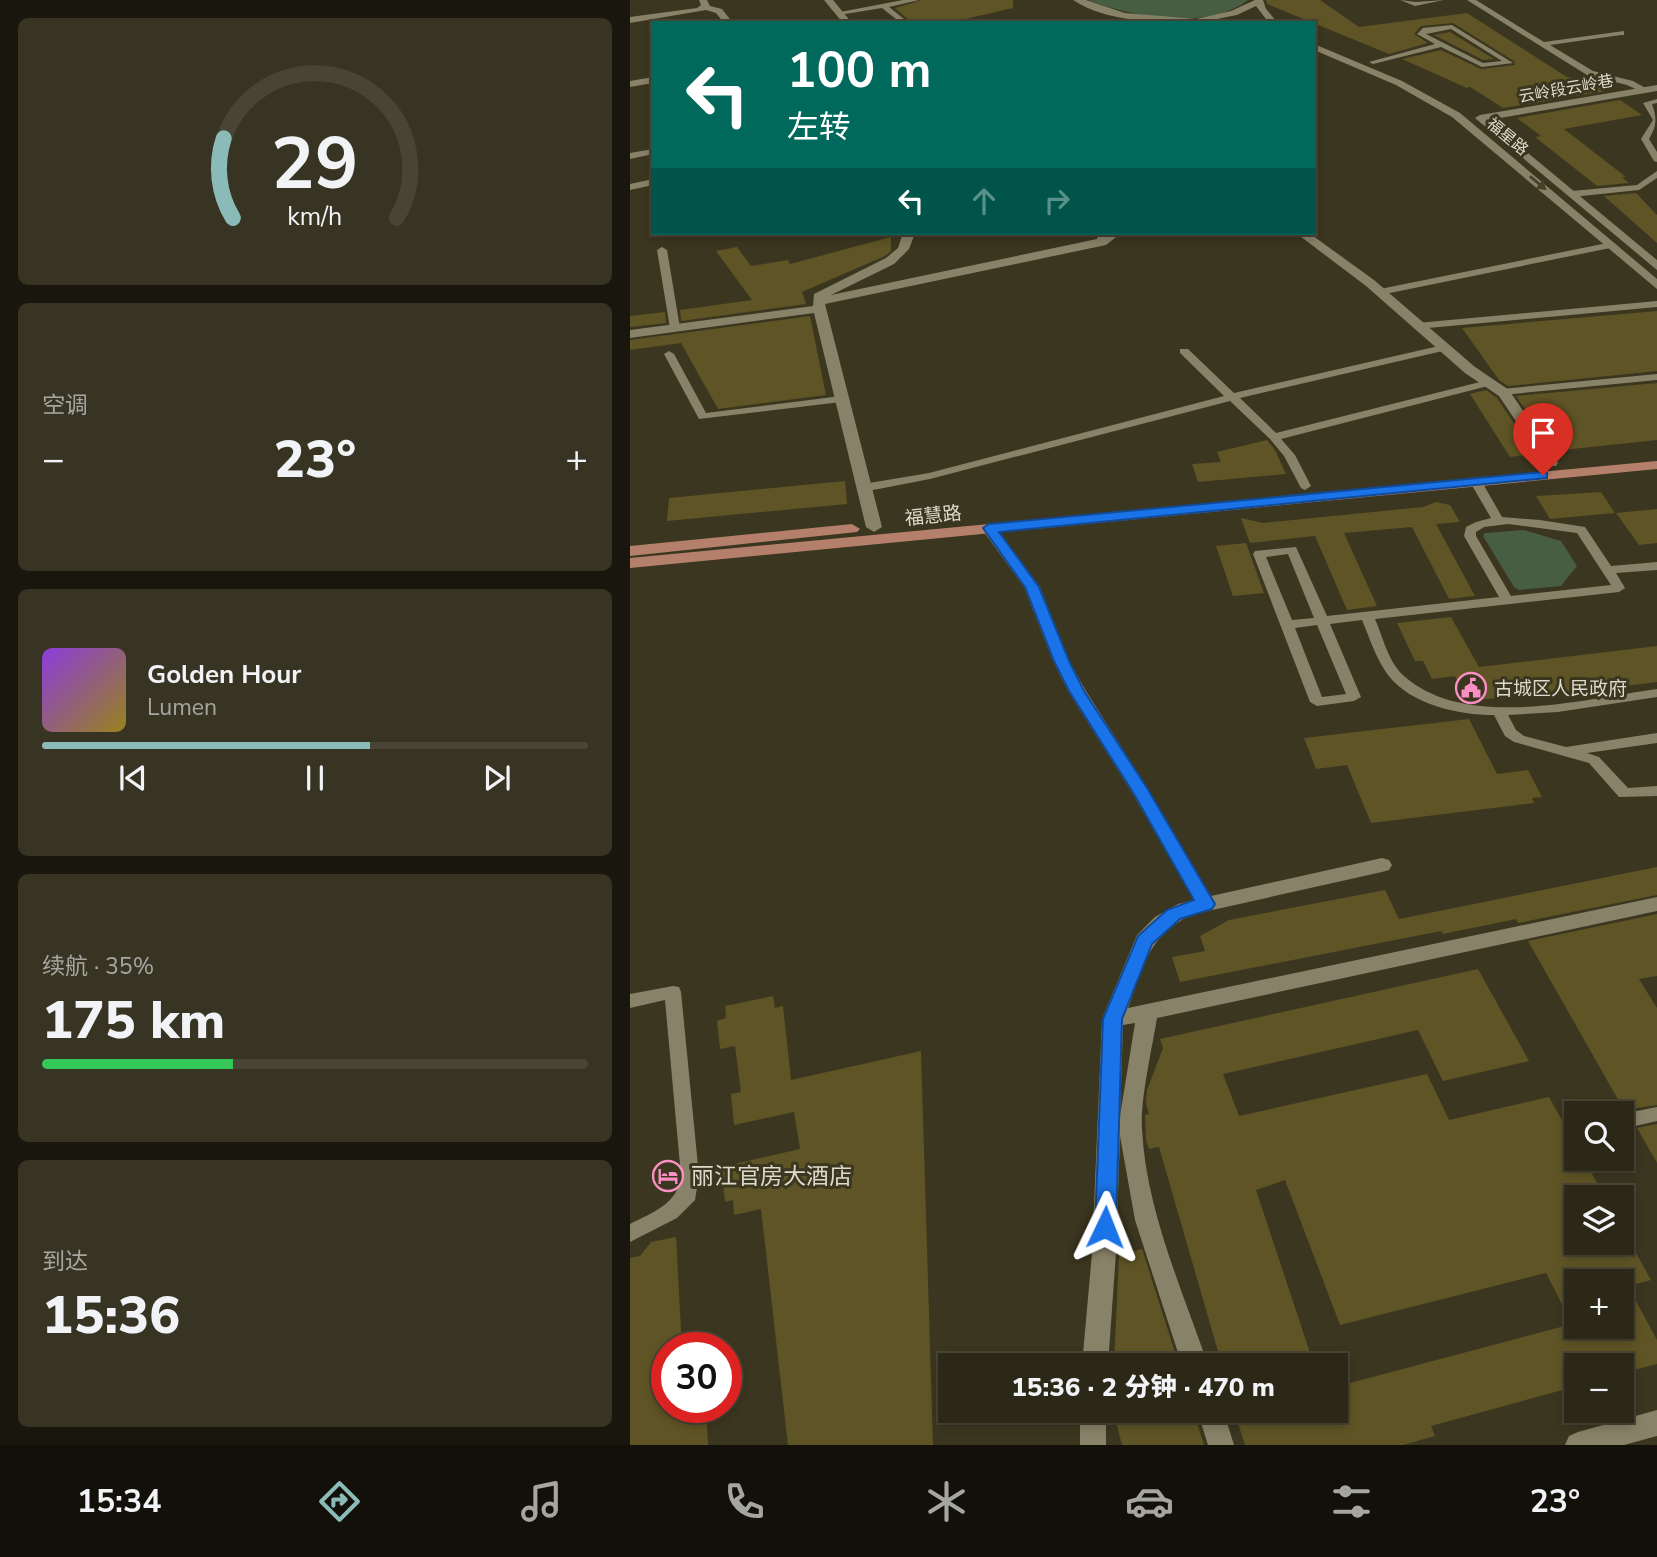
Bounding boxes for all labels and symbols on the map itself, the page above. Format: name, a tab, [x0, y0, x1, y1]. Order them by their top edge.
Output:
street label: 云岭段云岭巷	[1517, 70, 1615, 108]
street label: 福星路	[1482, 113, 1533, 161]
one-way arrow	[1530, 175, 1547, 190]
pin	[1513, 403, 1573, 475]
street label: 福慧路	[903, 500, 963, 532]
public building icon: 古城区人民政府	[1454, 671, 1488, 705]
place label: 古城区人民政府	[1494, 676, 1627, 702]
hotel icon: 丽江官房大酒店	[651, 1159, 685, 1193]
place label: 丽江官房大酒店	[691, 1161, 852, 1192]
position arrow	[1068, 1190, 1142, 1264]
speed limit sign: 30	[651, 1332, 742, 1423]

